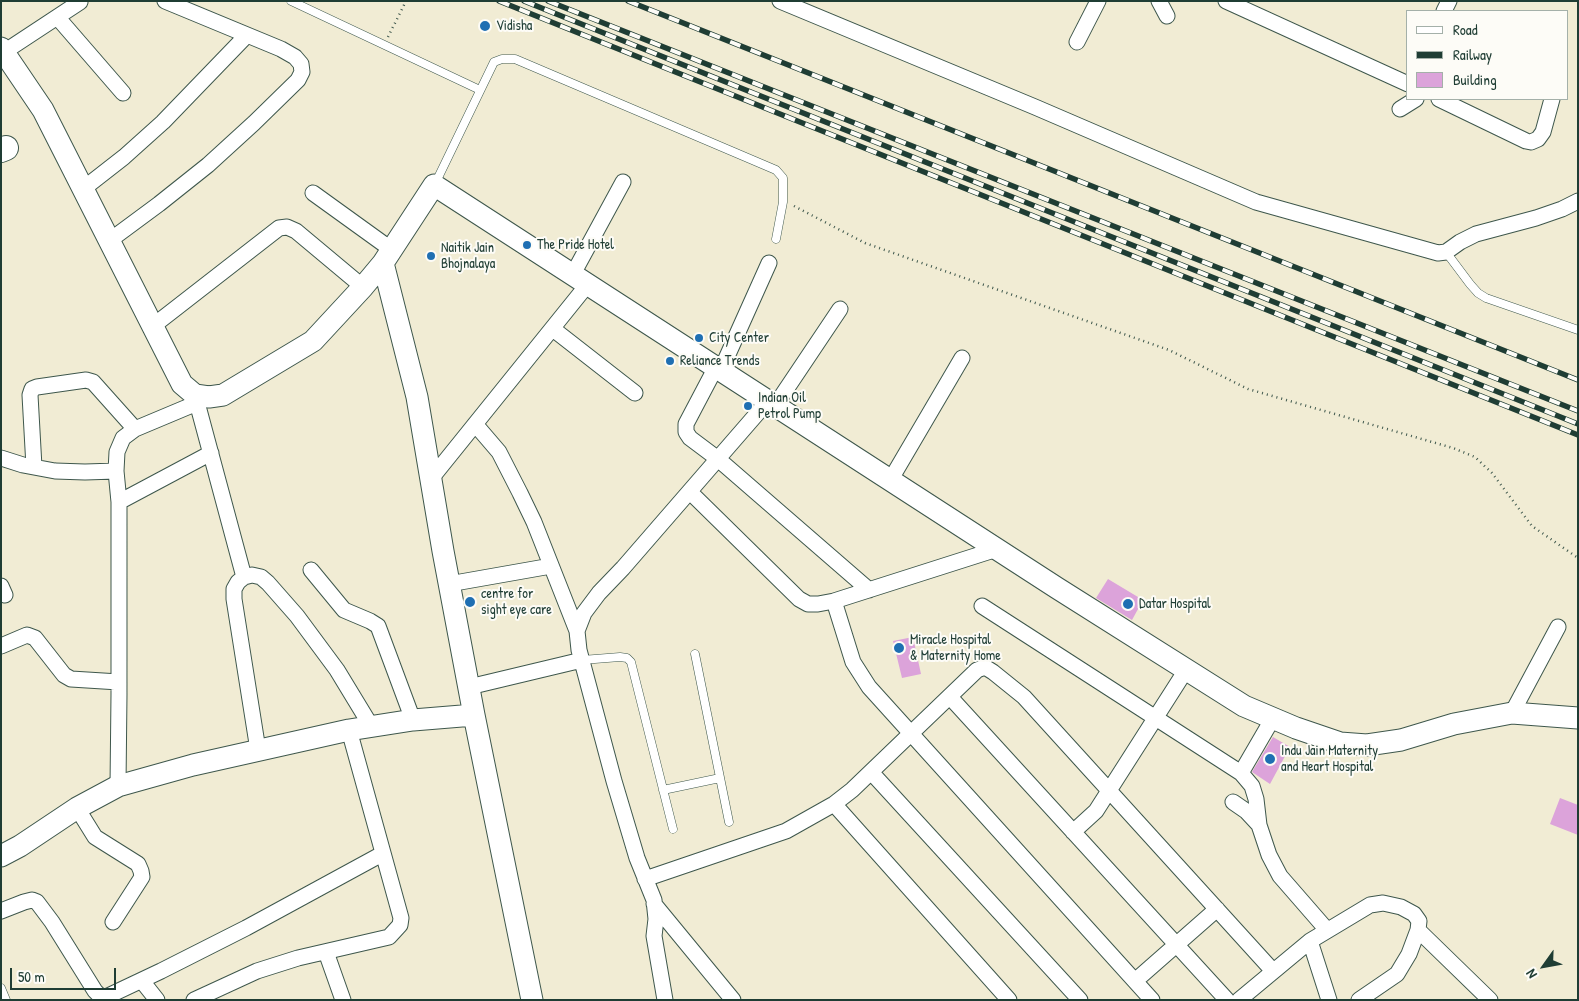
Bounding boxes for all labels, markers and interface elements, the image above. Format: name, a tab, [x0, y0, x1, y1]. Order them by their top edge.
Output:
legend	[1406, 10, 1569, 100]
place label: Vidisha	[496, 18, 532, 34]
marker: Vidisha	[478, 19, 492, 33]
text: Road	[1453, 19, 1478, 40]
text: Railway	[1453, 44, 1492, 65]
text: Building	[1453, 69, 1497, 90]
place label: The Pride Hotel	[537, 237, 614, 253]
marker: The Pride Hotel	[521, 239, 533, 251]
place label: Naitik Jain Bhojnalaya	[441, 240, 495, 272]
marker: Naitik Jain Bhojnalaya	[425, 250, 437, 262]
place label: City Center	[709, 330, 769, 346]
marker: City Center	[693, 332, 705, 344]
place label: Reliance Trends	[680, 353, 760, 369]
marker: Reliance Trends	[664, 355, 676, 367]
place label: Indian Oil Petrol Pump	[758, 390, 821, 422]
marker: Indian Oil Petrol Pump	[742, 400, 754, 412]
place label: centre for sight eye care	[481, 586, 552, 618]
marker: centre for sight eye care	[463, 595, 477, 609]
place label: Datar Hospital	[1139, 596, 1211, 612]
marker: Datar Hospital	[1121, 597, 1135, 611]
place label: Miracle Hospital & Maternity Home	[910, 632, 1001, 664]
marker: Miracle Hospital & Maternity Home	[892, 641, 906, 655]
place label: Indu Jain Maternity and Heart Hospital	[1281, 743, 1378, 776]
marker: Indu Jain Maternity and Heart Hospital	[1263, 752, 1277, 766]
north arrow	[1519, 941, 1569, 991]
scale bar	[12, 958, 119, 990]
text: 50 m	[18, 966, 45, 987]
text: N	[1521, 966, 1541, 982]

